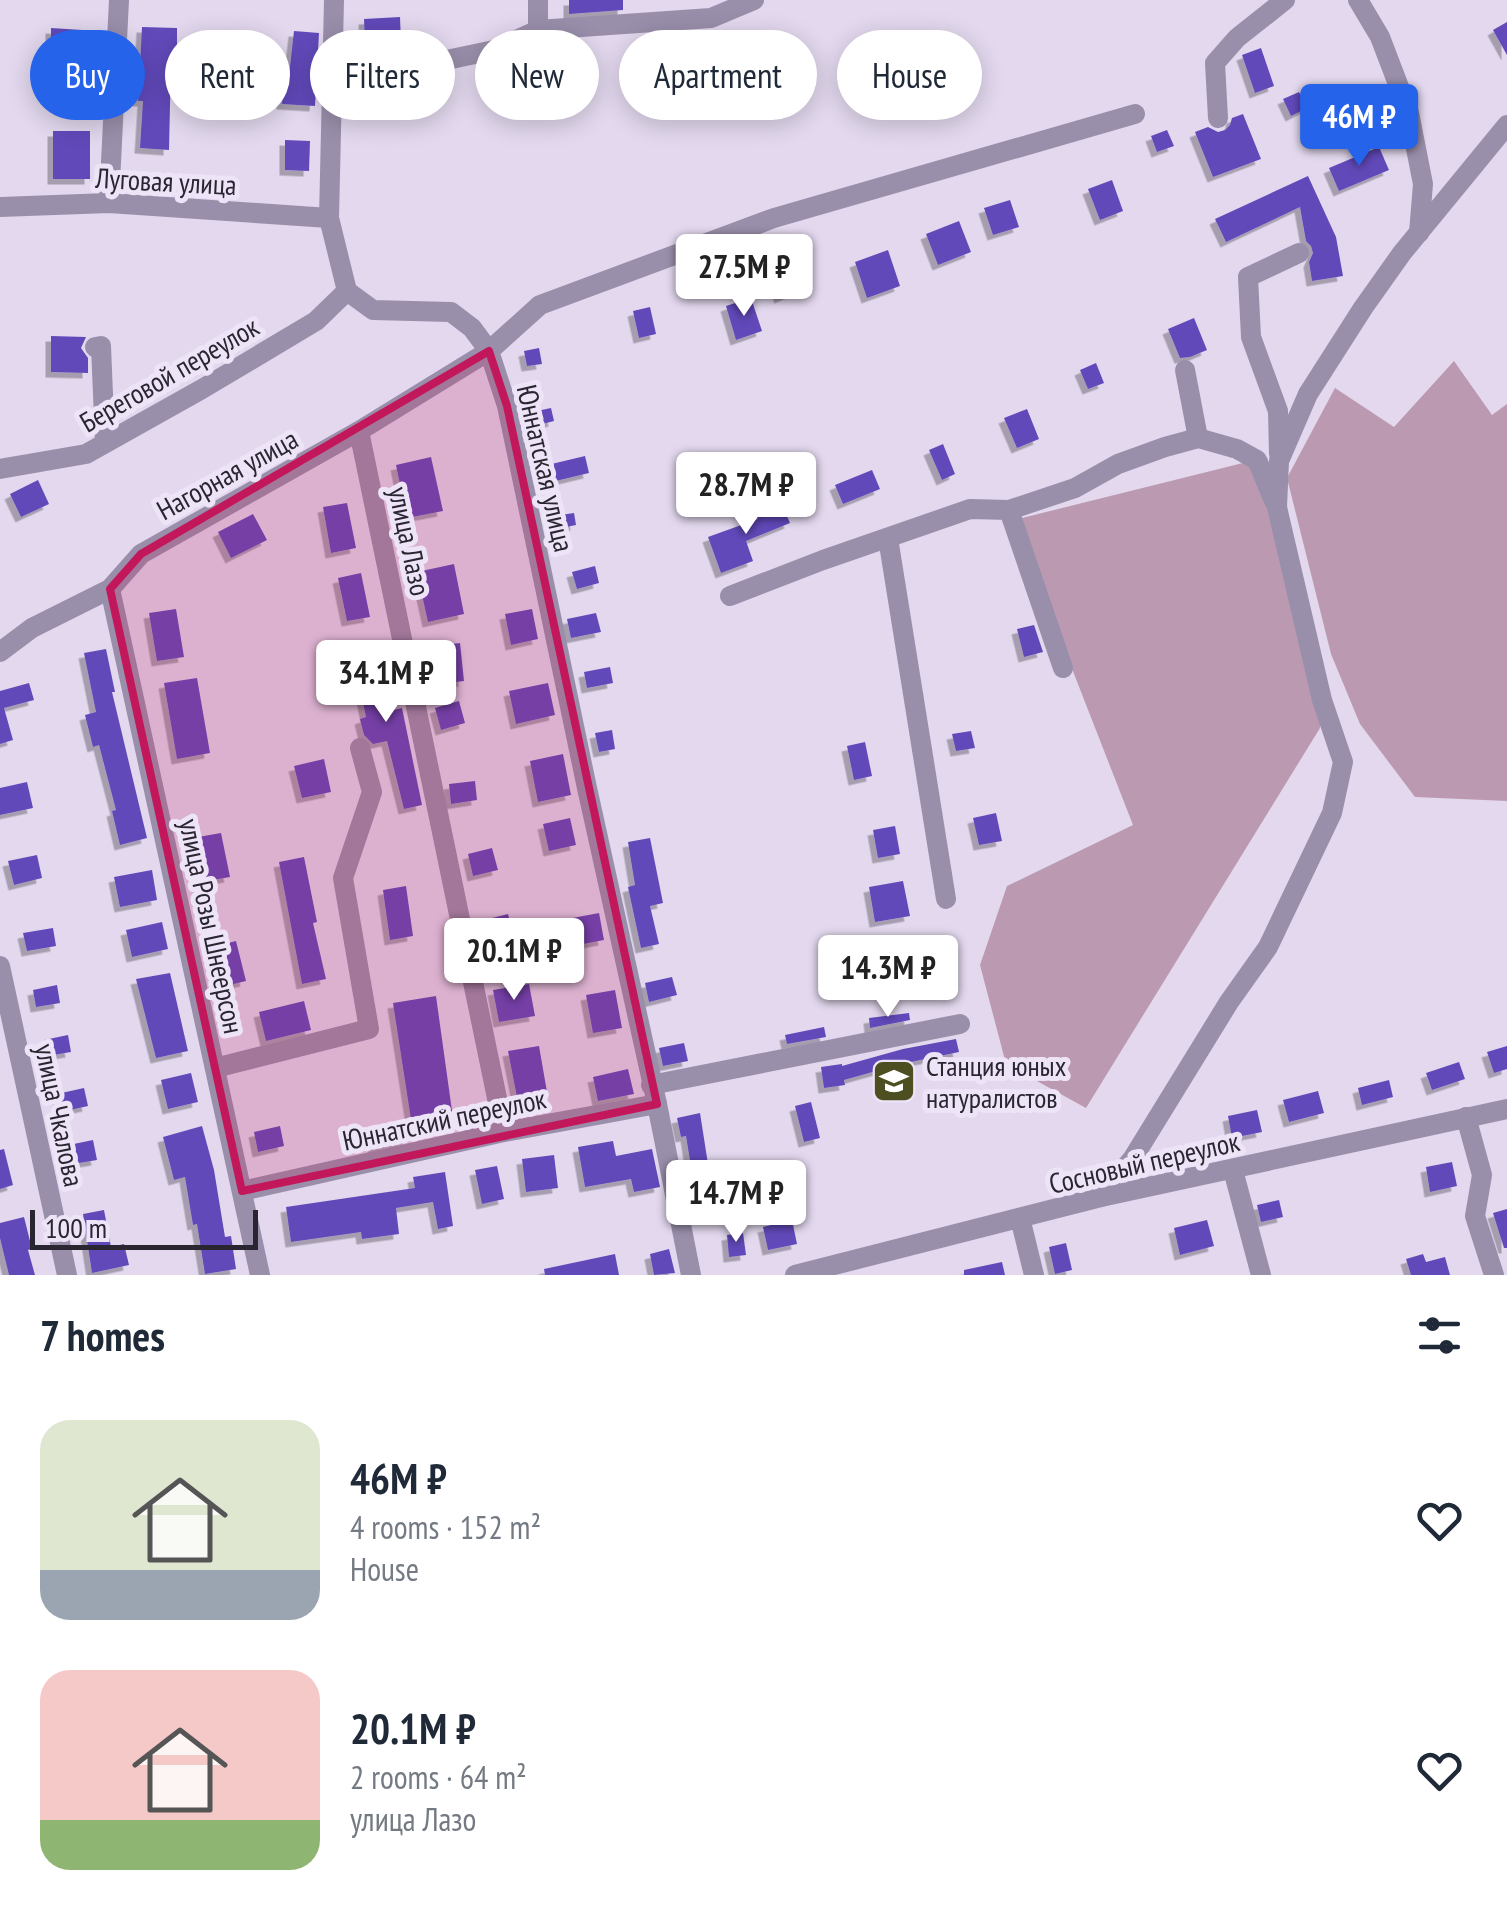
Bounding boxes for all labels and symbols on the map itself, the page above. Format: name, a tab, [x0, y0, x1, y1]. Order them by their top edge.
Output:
pin: 46M ₽	[1289, 84, 1429, 169]
street label: Луговая улица	[94, 159, 237, 203]
pin: 27.5M ₽	[652, 234, 836, 319]
street label: Береговой переулок	[73, 308, 265, 440]
street label: Юннатская улица	[509, 381, 583, 555]
street label: Нагорная улица	[150, 420, 304, 528]
pin: 28.7M ₽	[654, 452, 838, 537]
street label: улица Лазо	[380, 483, 440, 599]
pin: 34.1M ₽	[294, 640, 478, 725]
street label: улица Розы Шнеерсон	[171, 815, 253, 1037]
pin: 20.1M ₽	[422, 918, 606, 1003]
pin: 14.3M ₽	[796, 935, 980, 1020]
street label: улица Чкалова	[27, 1040, 93, 1190]
place label: Станция юных натуралистов	[926, 1047, 1066, 1116]
school or university icon: Станция юных натуралистов	[871, 1058, 917, 1104]
street label: Юннатский переулок	[339, 1079, 549, 1159]
street label: Сосновый переулок	[1045, 1122, 1243, 1202]
pin: 14.7M ₽	[644, 1160, 828, 1245]
scale bar	[30, 1205, 258, 1250]

